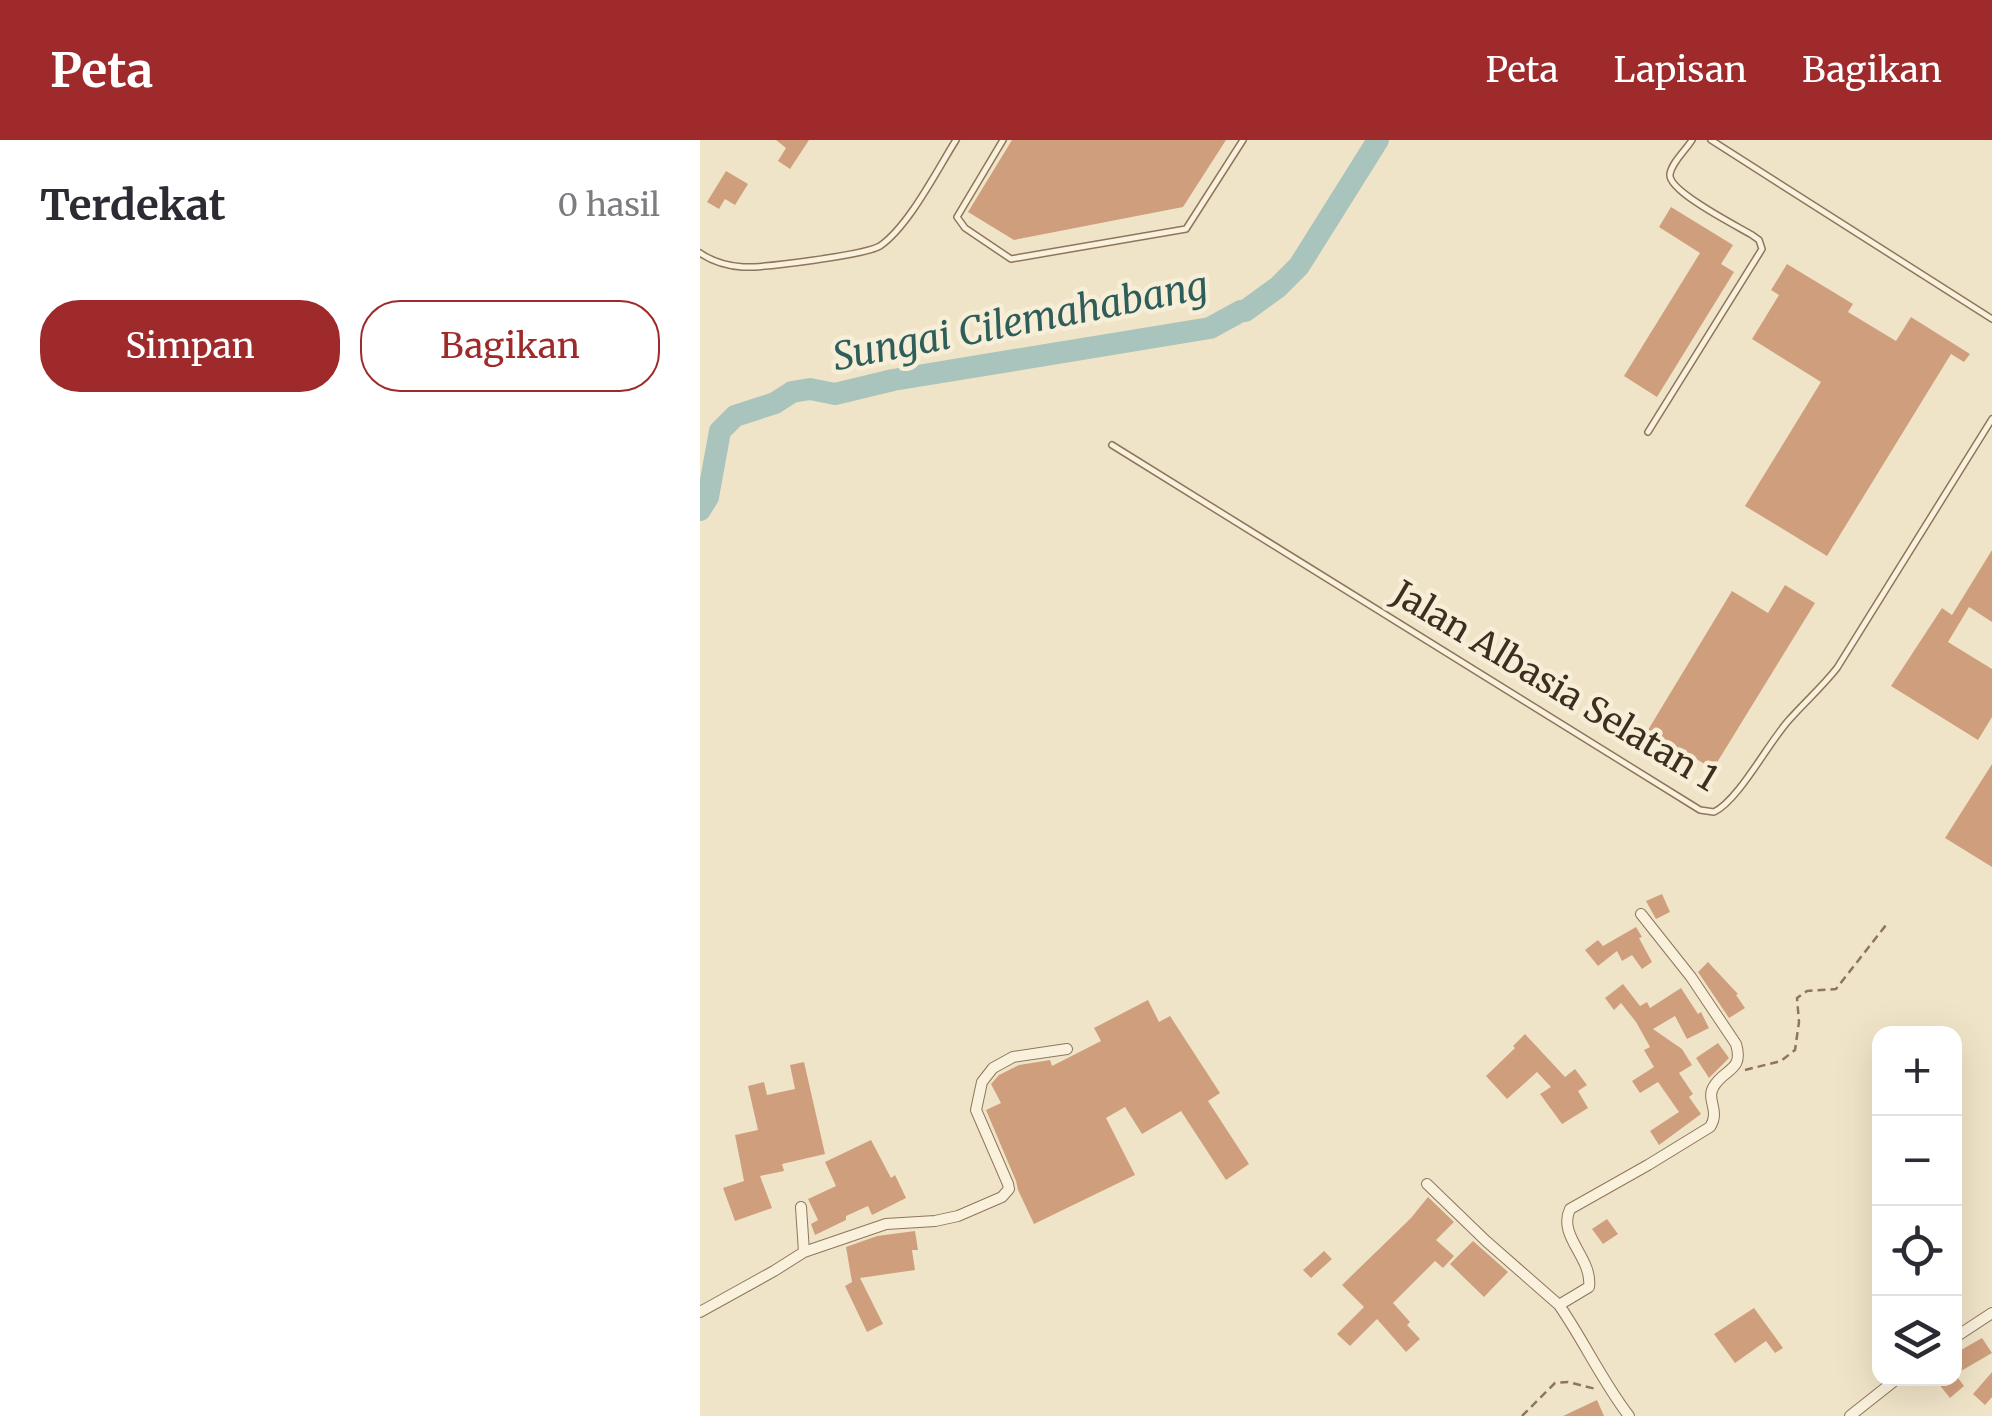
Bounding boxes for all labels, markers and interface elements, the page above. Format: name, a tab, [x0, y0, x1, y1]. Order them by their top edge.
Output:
text: Peta	[50, 40, 153, 100]
text: Peta	[1485, 48, 1558, 92]
text: Lapisan	[1613, 48, 1747, 92]
text: Bagikan	[1802, 48, 1942, 92]
text: Terdekat	[40, 179, 226, 231]
text: 0 hasil	[558, 185, 660, 225]
water label: Sungai Cilemahabang	[829, 262, 1211, 380]
button: Simpan	[40, 300, 340, 392]
button: Bagikan	[360, 300, 660, 392]
street label: Jalan Albasia Selatan 1	[1383, 571, 1726, 801]
map controls	[1872, 1026, 1962, 1386]
button: +	[1872, 1026, 1962, 1116]
button: −	[1872, 1116, 1962, 1206]
button: locate	[1872, 1206, 1962, 1296]
button: layers	[1872, 1296, 1962, 1386]

